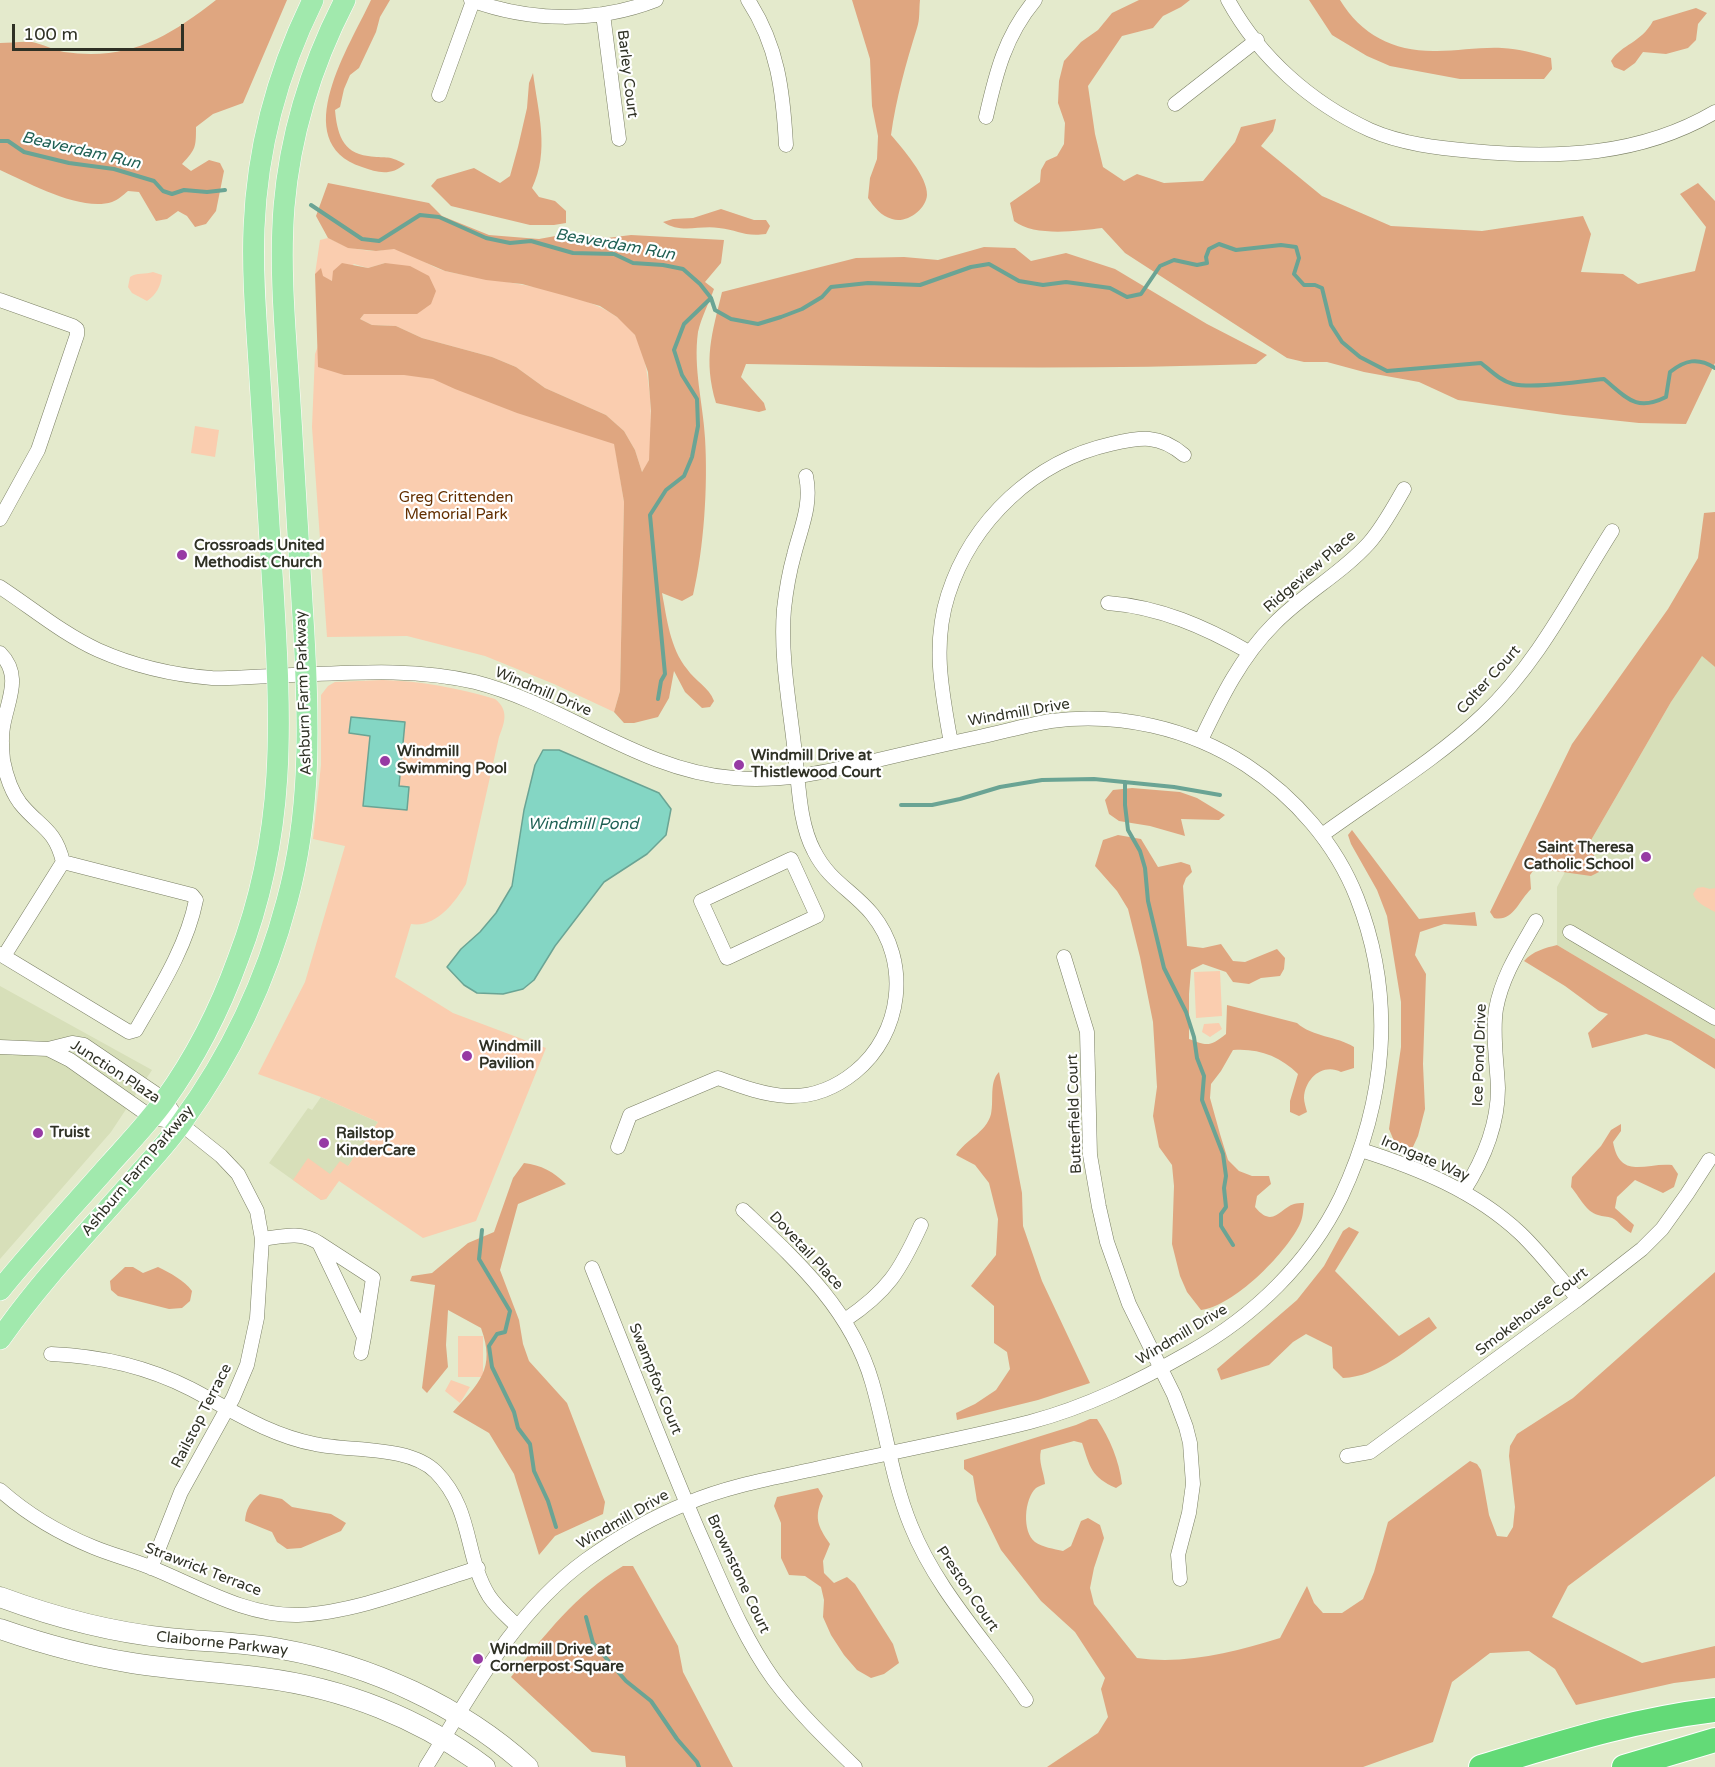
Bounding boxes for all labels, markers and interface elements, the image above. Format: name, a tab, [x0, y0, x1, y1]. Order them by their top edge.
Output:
scale bar	[15, 12, 188, 50]
text: 100 m	[23, 23, 78, 45]
street label: Barley Court	[613, 29, 641, 119]
water label: Beaverdam Run	[20, 128, 142, 174]
water label: Beaverdam Run	[554, 225, 676, 265]
park label: Greg Crittenden Memorial Park	[399, 489, 513, 524]
street label: Ridgeview Place	[1260, 527, 1360, 617]
place label: Crossroads United Methodist Church	[194, 537, 325, 572]
marker: Crossroads United Methodist Church	[175, 548, 189, 562]
street label: Ashburn Farm Parkway	[292, 610, 316, 776]
street label: Colter Court	[1453, 642, 1525, 718]
street label: Windmill Drive	[492, 664, 594, 720]
street label: Windmill Drive	[967, 695, 1071, 731]
place label: Windmill Swimming Pool	[397, 743, 507, 778]
place label: Windmill Drive at Thistlewood Court	[751, 747, 881, 782]
marker: Windmill Swimming Pool	[378, 754, 392, 768]
marker: Windmill Drive at Thistlewood Court	[732, 758, 746, 772]
water label: Windmill Pond	[528, 815, 638, 835]
place label: Saint Theresa Catholic School	[1524, 839, 1634, 874]
marker: Saint Theresa Catholic School	[1639, 850, 1653, 864]
street label: Ice Pond Drive	[1469, 1003, 1491, 1107]
street label: Junction Plaza	[67, 1036, 163, 1108]
place label: Windmill Pavilion	[479, 1038, 541, 1073]
marker: Windmill Pavilion	[460, 1049, 474, 1063]
street label: Butterfield Court	[1064, 1054, 1086, 1174]
street label: Ashburn Farm Parkway	[78, 1102, 198, 1240]
place label: Truist	[50, 1124, 90, 1142]
place label: Railstop KinderCare	[336, 1125, 415, 1160]
marker: Truist	[31, 1126, 45, 1140]
street label: Irongate Way	[1378, 1132, 1472, 1186]
marker: Railstop KinderCare	[317, 1136, 331, 1150]
street label: Dovetail Place	[765, 1208, 847, 1294]
street label: Smokehouse Court	[1473, 1264, 1591, 1360]
street label: Windmill Drive	[1133, 1301, 1231, 1369]
street label: Swampfox Court	[624, 1321, 686, 1437]
street label: Railstop Terrace	[168, 1361, 236, 1471]
street label: Windmill Drive	[574, 1486, 672, 1554]
street label: Brownstone Court	[703, 1512, 773, 1636]
street label: Strawrick Terrace	[142, 1540, 264, 1600]
street label: Preston Court	[932, 1543, 1002, 1635]
street label: Claiborne Parkway	[155, 1628, 289, 1660]
place label: Windmill Drive at Cornerpost Square	[490, 1641, 624, 1676]
marker: Windmill Drive at Cornerpost Square	[471, 1652, 485, 1666]

